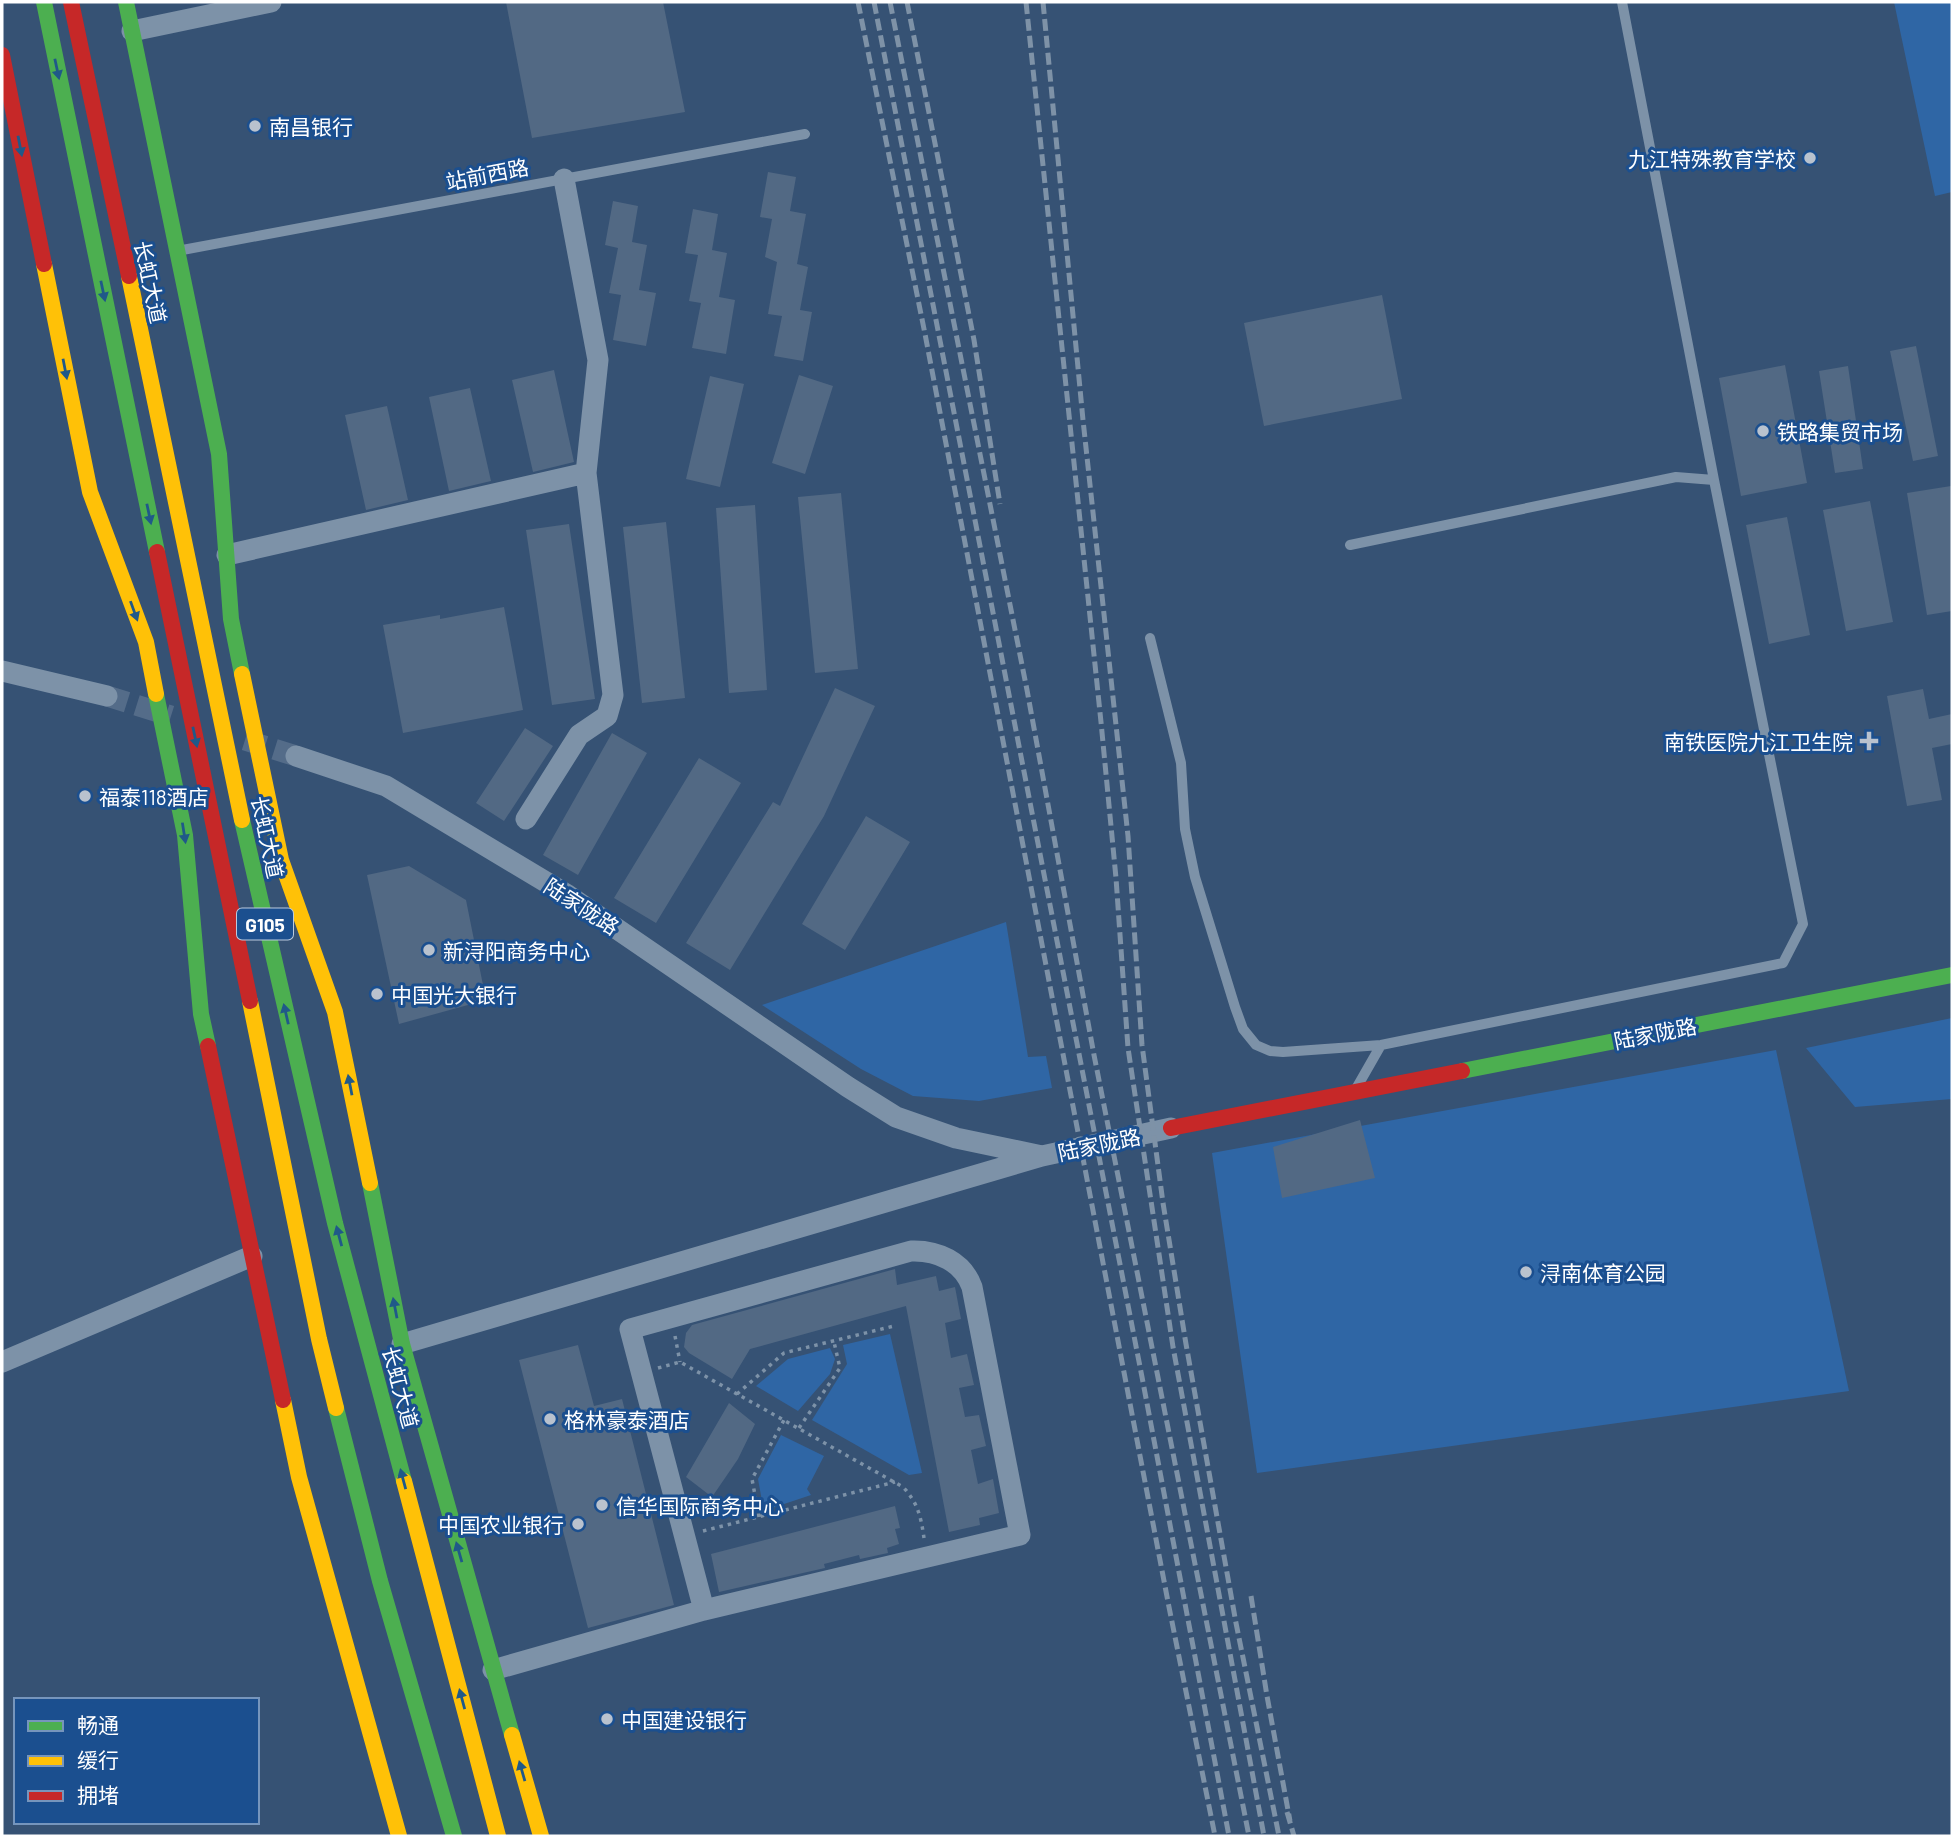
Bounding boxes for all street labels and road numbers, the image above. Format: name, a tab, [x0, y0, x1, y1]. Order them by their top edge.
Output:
street label: 站前西路	[443, 154, 531, 194]
street label: 长虹大道	[130, 238, 172, 326]
street label: 长虹大道	[247, 793, 289, 881]
street label: 陆家陇路	[540, 873, 624, 939]
road number: G105	[237, 908, 293, 940]
street label: 陆家陇路	[1611, 1013, 1699, 1053]
street label: 陆家陇路	[1055, 1123, 1143, 1165]
street label: 长虹大道	[378, 1343, 424, 1431]

